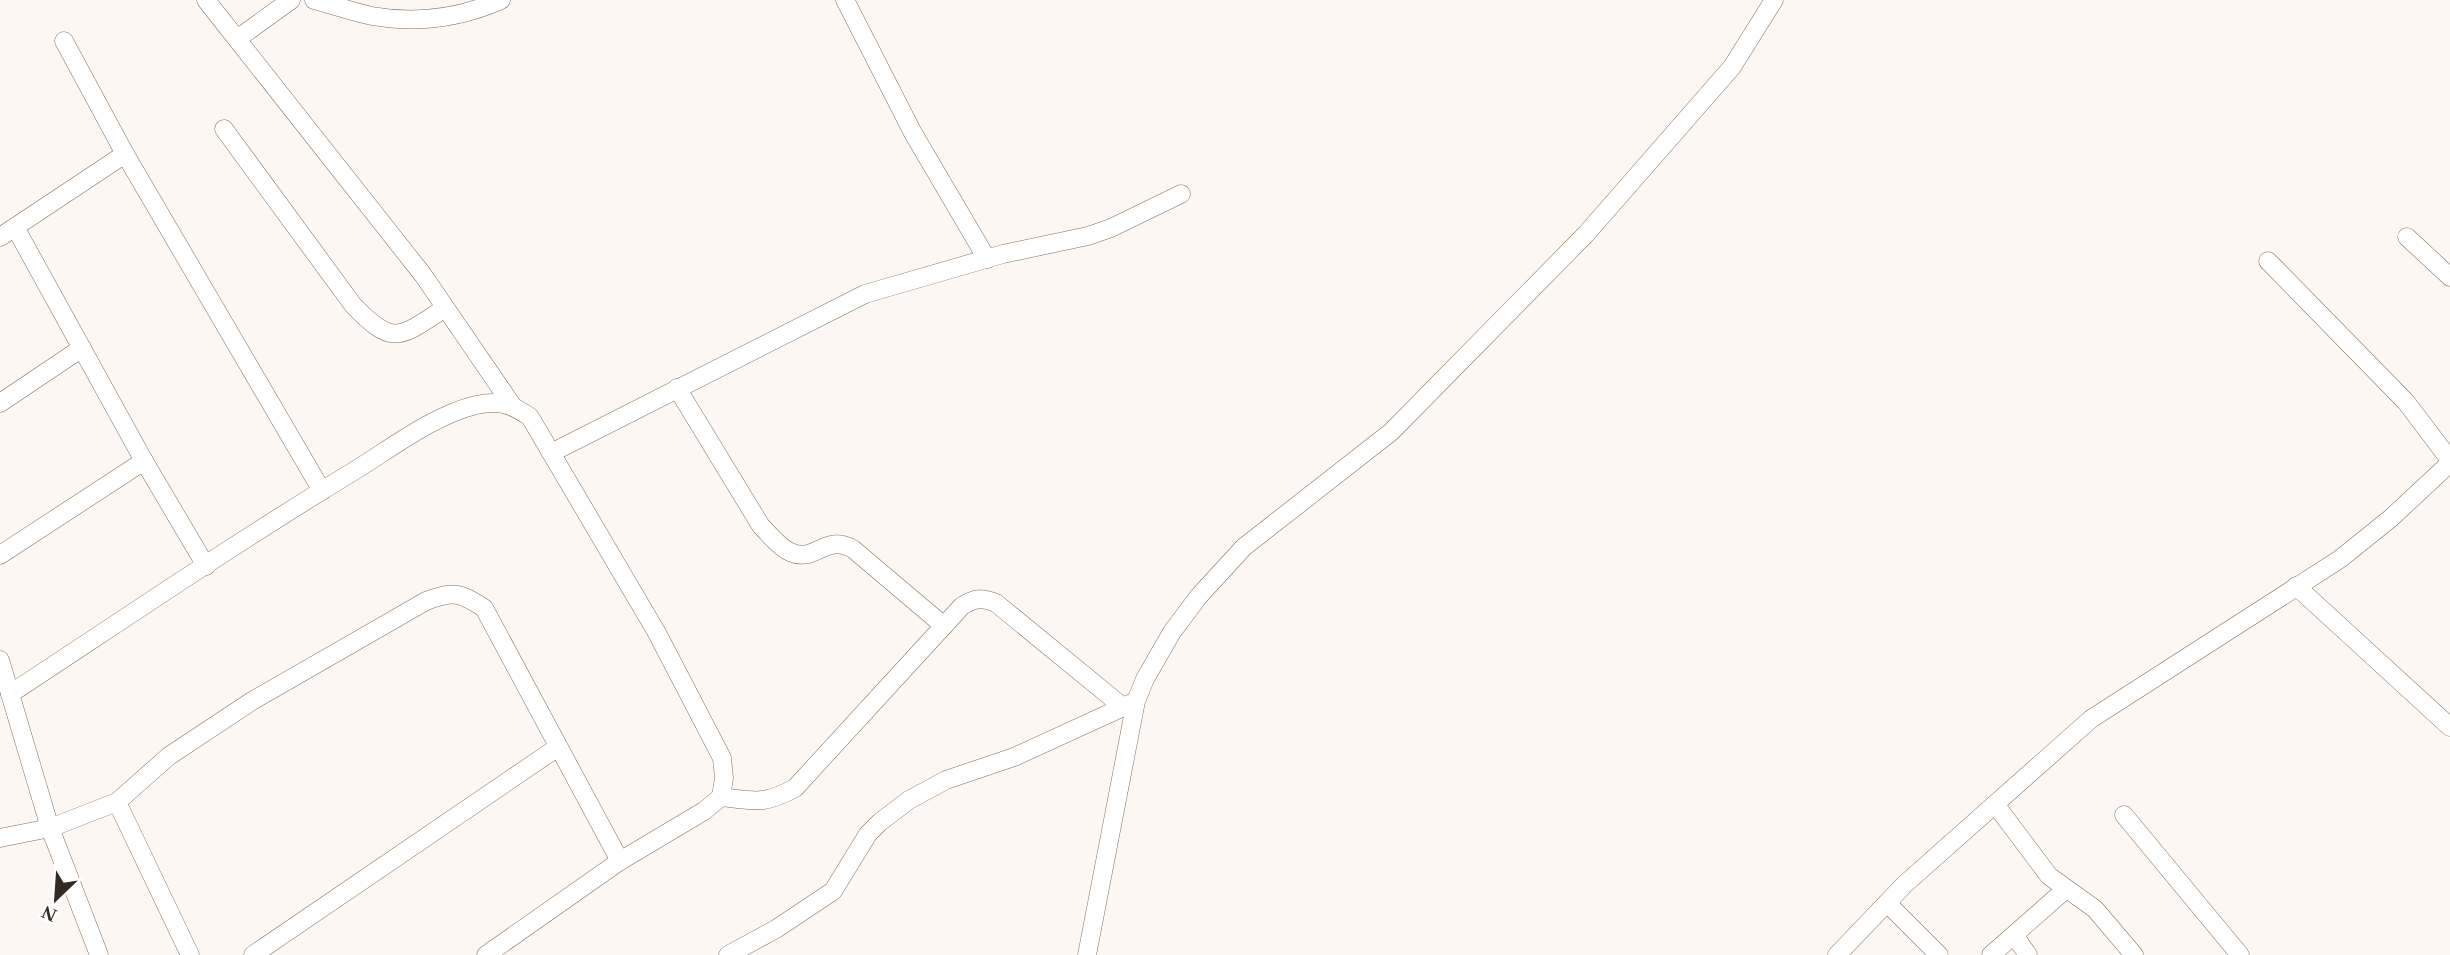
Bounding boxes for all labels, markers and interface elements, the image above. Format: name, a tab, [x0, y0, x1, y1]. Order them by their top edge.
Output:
north arrow	[21, 864, 91, 934]
text: N	[38, 901, 60, 926]

